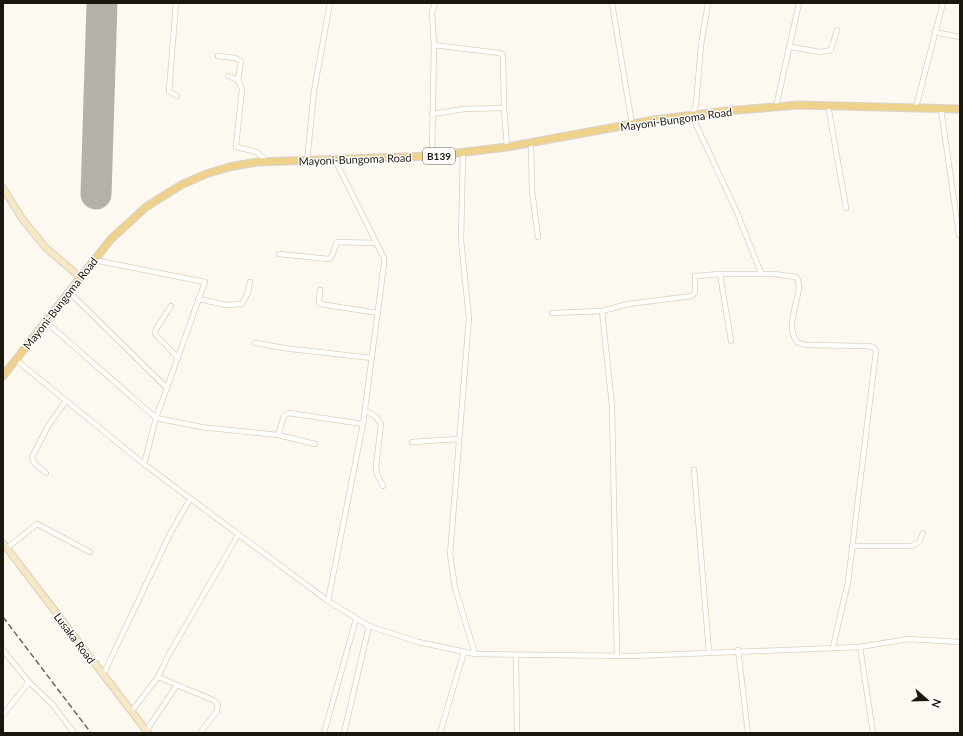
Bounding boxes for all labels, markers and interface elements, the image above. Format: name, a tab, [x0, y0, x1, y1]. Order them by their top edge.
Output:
street label: Mayoni-Bungoma Road	[619, 105, 733, 133]
road number: B139	[423, 148, 455, 164]
street label: Mayoni-Bungoma Road	[298, 151, 412, 167]
street label: Mayoni-Bungoma Road	[20, 255, 100, 351]
street label: Lusaka Road	[52, 610, 98, 666]
north arrow	[907, 680, 947, 720]
text: N	[929, 697, 944, 710]

